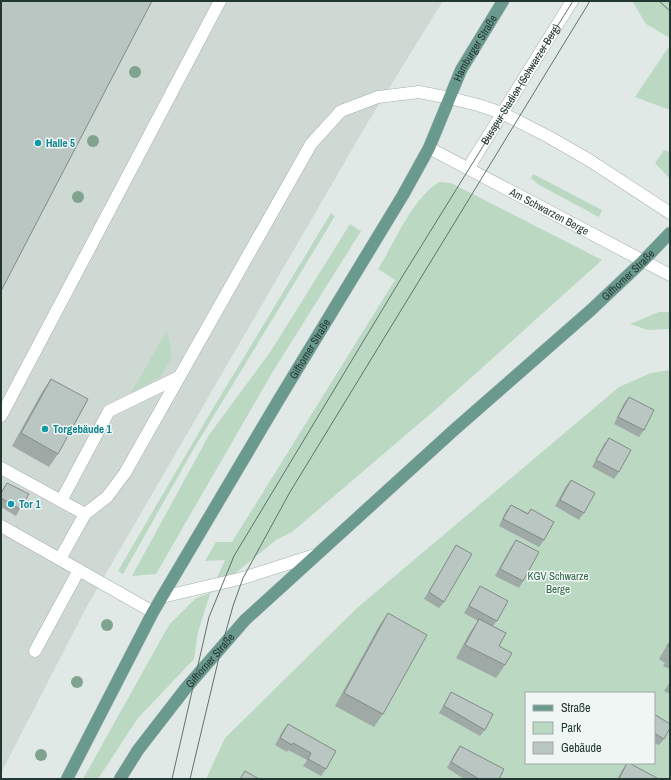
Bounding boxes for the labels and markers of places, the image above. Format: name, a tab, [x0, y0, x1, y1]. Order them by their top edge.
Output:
place label: Halle 5	[46, 136, 75, 150]
marker: Halle 5	[33, 138, 43, 148]
place label: Torgebäude 1	[53, 422, 112, 436]
marker: Torgebäude 1	[40, 424, 50, 434]
place label: Tor 1	[19, 497, 40, 511]
marker: Tor 1	[6, 499, 16, 509]

